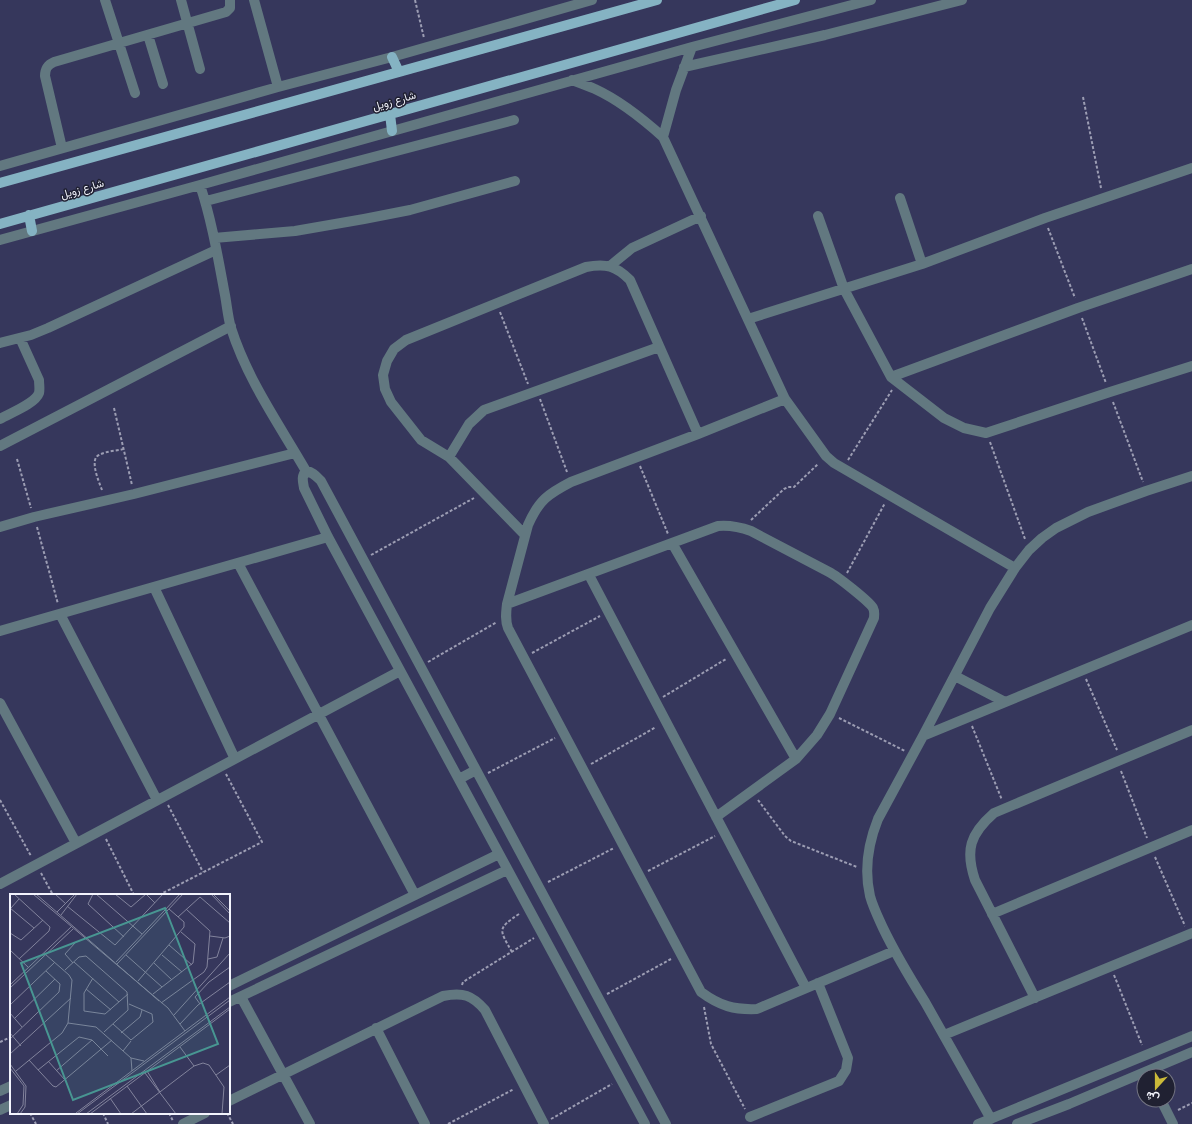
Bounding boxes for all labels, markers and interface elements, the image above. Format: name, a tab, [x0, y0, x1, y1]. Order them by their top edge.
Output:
street label: شارع زويل	[370, 87, 418, 114]
street label: شارع زويل	[58, 175, 106, 202]
inset map	[10, 894, 230, 1114]
north arrow	[1136, 1068, 1176, 1108]
text: ش	[1143, 1088, 1161, 1107]

